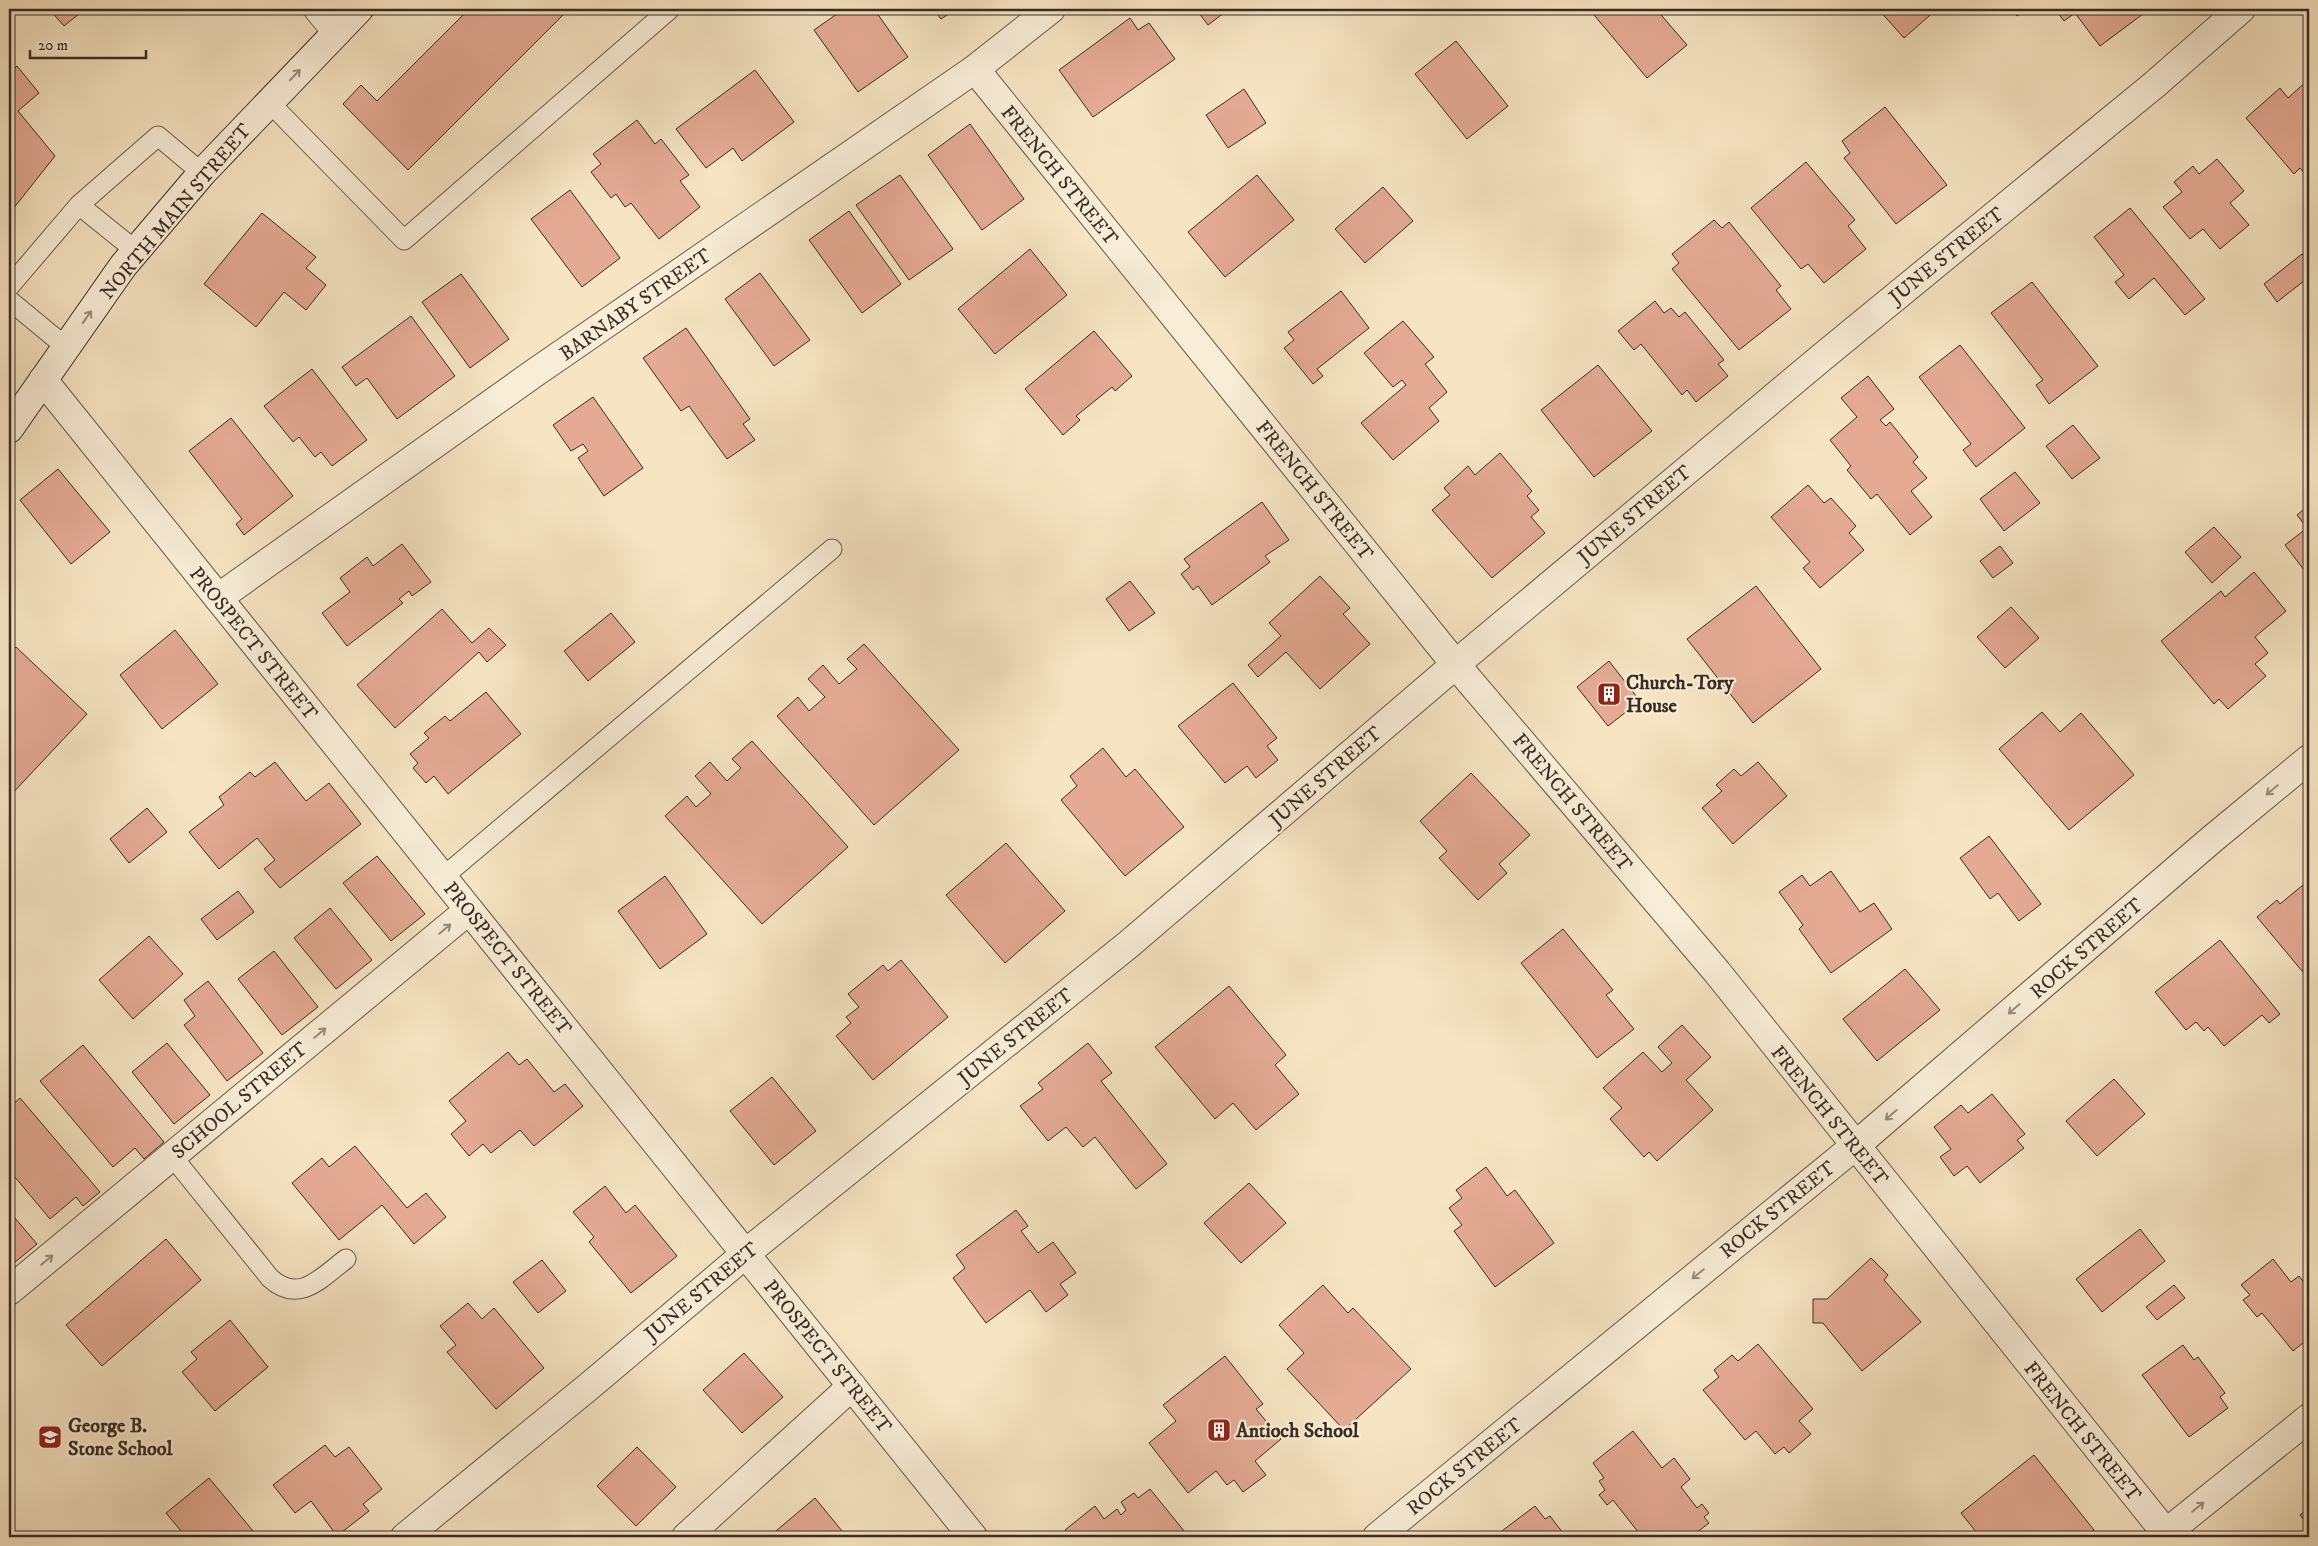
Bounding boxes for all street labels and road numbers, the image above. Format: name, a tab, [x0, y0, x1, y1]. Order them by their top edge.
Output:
street label: FRENCH STREET	[995, 101, 1123, 251]
street label: NORTH MAIN STREET	[95, 119, 257, 305]
street label: JUNE STREET	[1883, 202, 2010, 311]
street label: BARNABY STREET	[555, 244, 716, 367]
street label: FRENCH STREET	[1250, 416, 1378, 566]
street label: JUNE STREET	[1571, 460, 1697, 571]
street label: PROSPECT STREET	[183, 562, 322, 726]
street label: JUNE STREET	[1263, 722, 1387, 834]
street label: FRENCH STREET	[1507, 729, 1637, 877]
street label: PROSPECT STREET	[437, 877, 576, 1041]
street label: ROCK STREET	[2025, 893, 2149, 1005]
street label: JUNE STREET	[952, 983, 1079, 1092]
street label: SCHOOL STREET	[167, 1037, 313, 1165]
street label: FRENCH STREET	[1765, 1041, 1893, 1191]
street label: ROCK STREET	[1715, 1156, 1841, 1264]
street label: JUNE STREET	[638, 1237, 764, 1348]
street label: PROSPECT STREET	[757, 1275, 896, 1439]
street label: FRENCH STREET	[2018, 1357, 2146, 1507]
street label: ROCK STREET	[1402, 1413, 1528, 1521]

